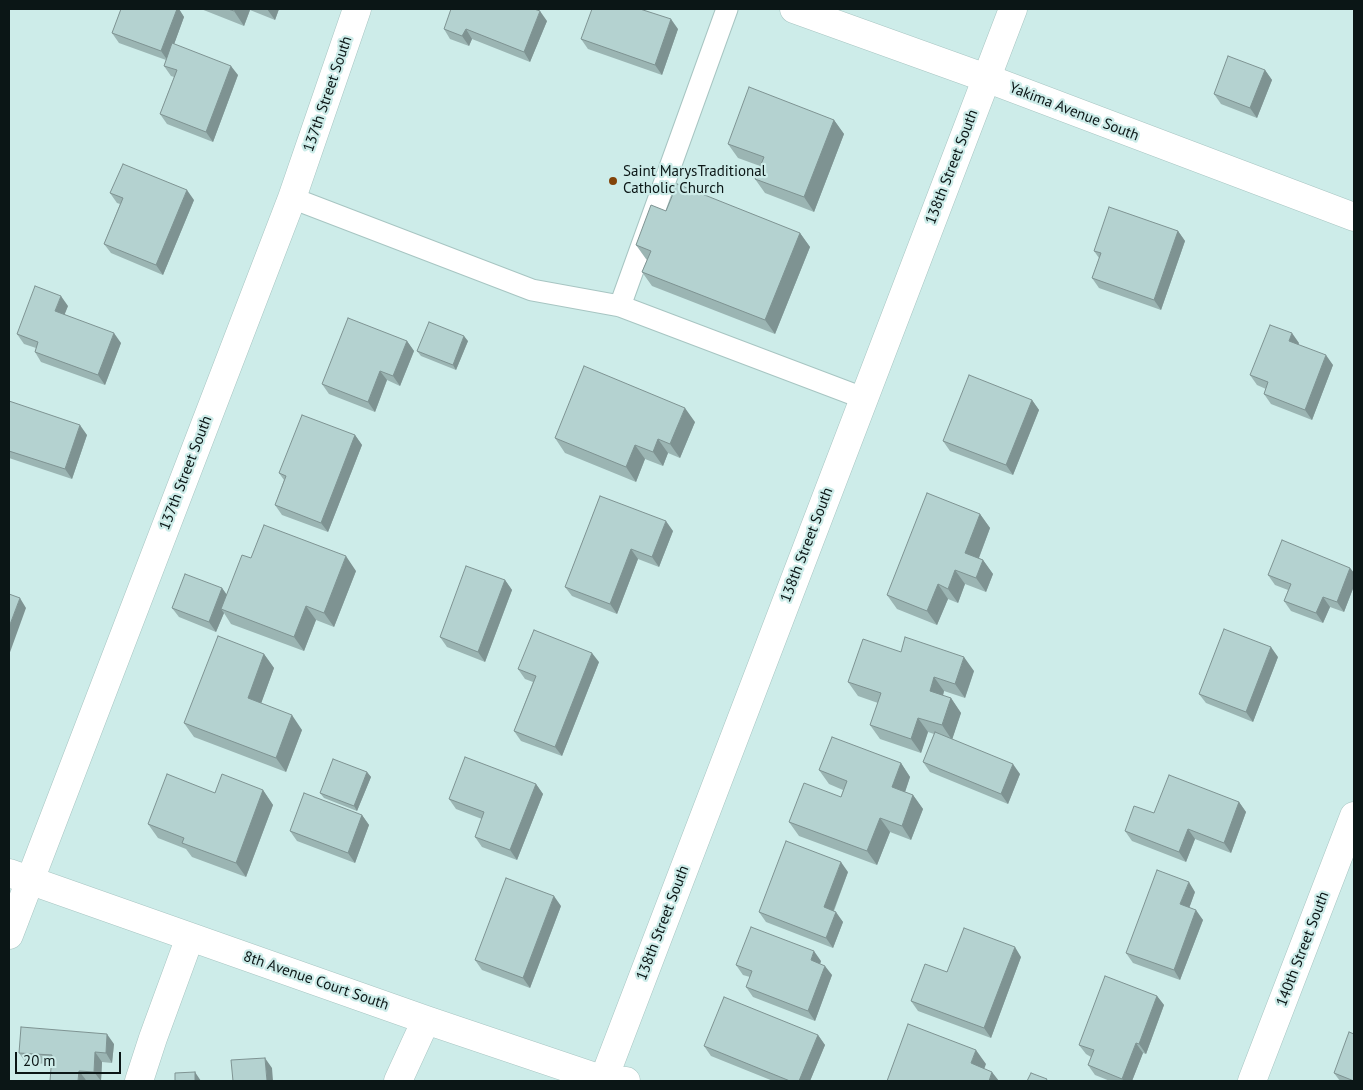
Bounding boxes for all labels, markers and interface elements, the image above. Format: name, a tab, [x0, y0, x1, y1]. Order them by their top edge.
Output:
street label: 137th Street South	[300, 34, 356, 154]
street label: Yakima Avenue South	[1006, 79, 1142, 145]
street label: 138th Street South	[922, 107, 982, 227]
place label: Saint MarysTraditional Catholic Church	[623, 163, 766, 198]
marker: Saint MarysTraditional Catholic Church	[607, 175, 619, 187]
street label: 137th Street South	[156, 413, 216, 533]
street label: 138th Street South	[777, 485, 837, 605]
street label: 138th Street South	[633, 863, 693, 983]
street label: 140th Street South	[1273, 889, 1333, 1009]
street label: 8th Avenue Court South	[241, 948, 391, 1014]
scale bar	[18, 1042, 124, 1074]
text: 20 m	[23, 1051, 56, 1070]

